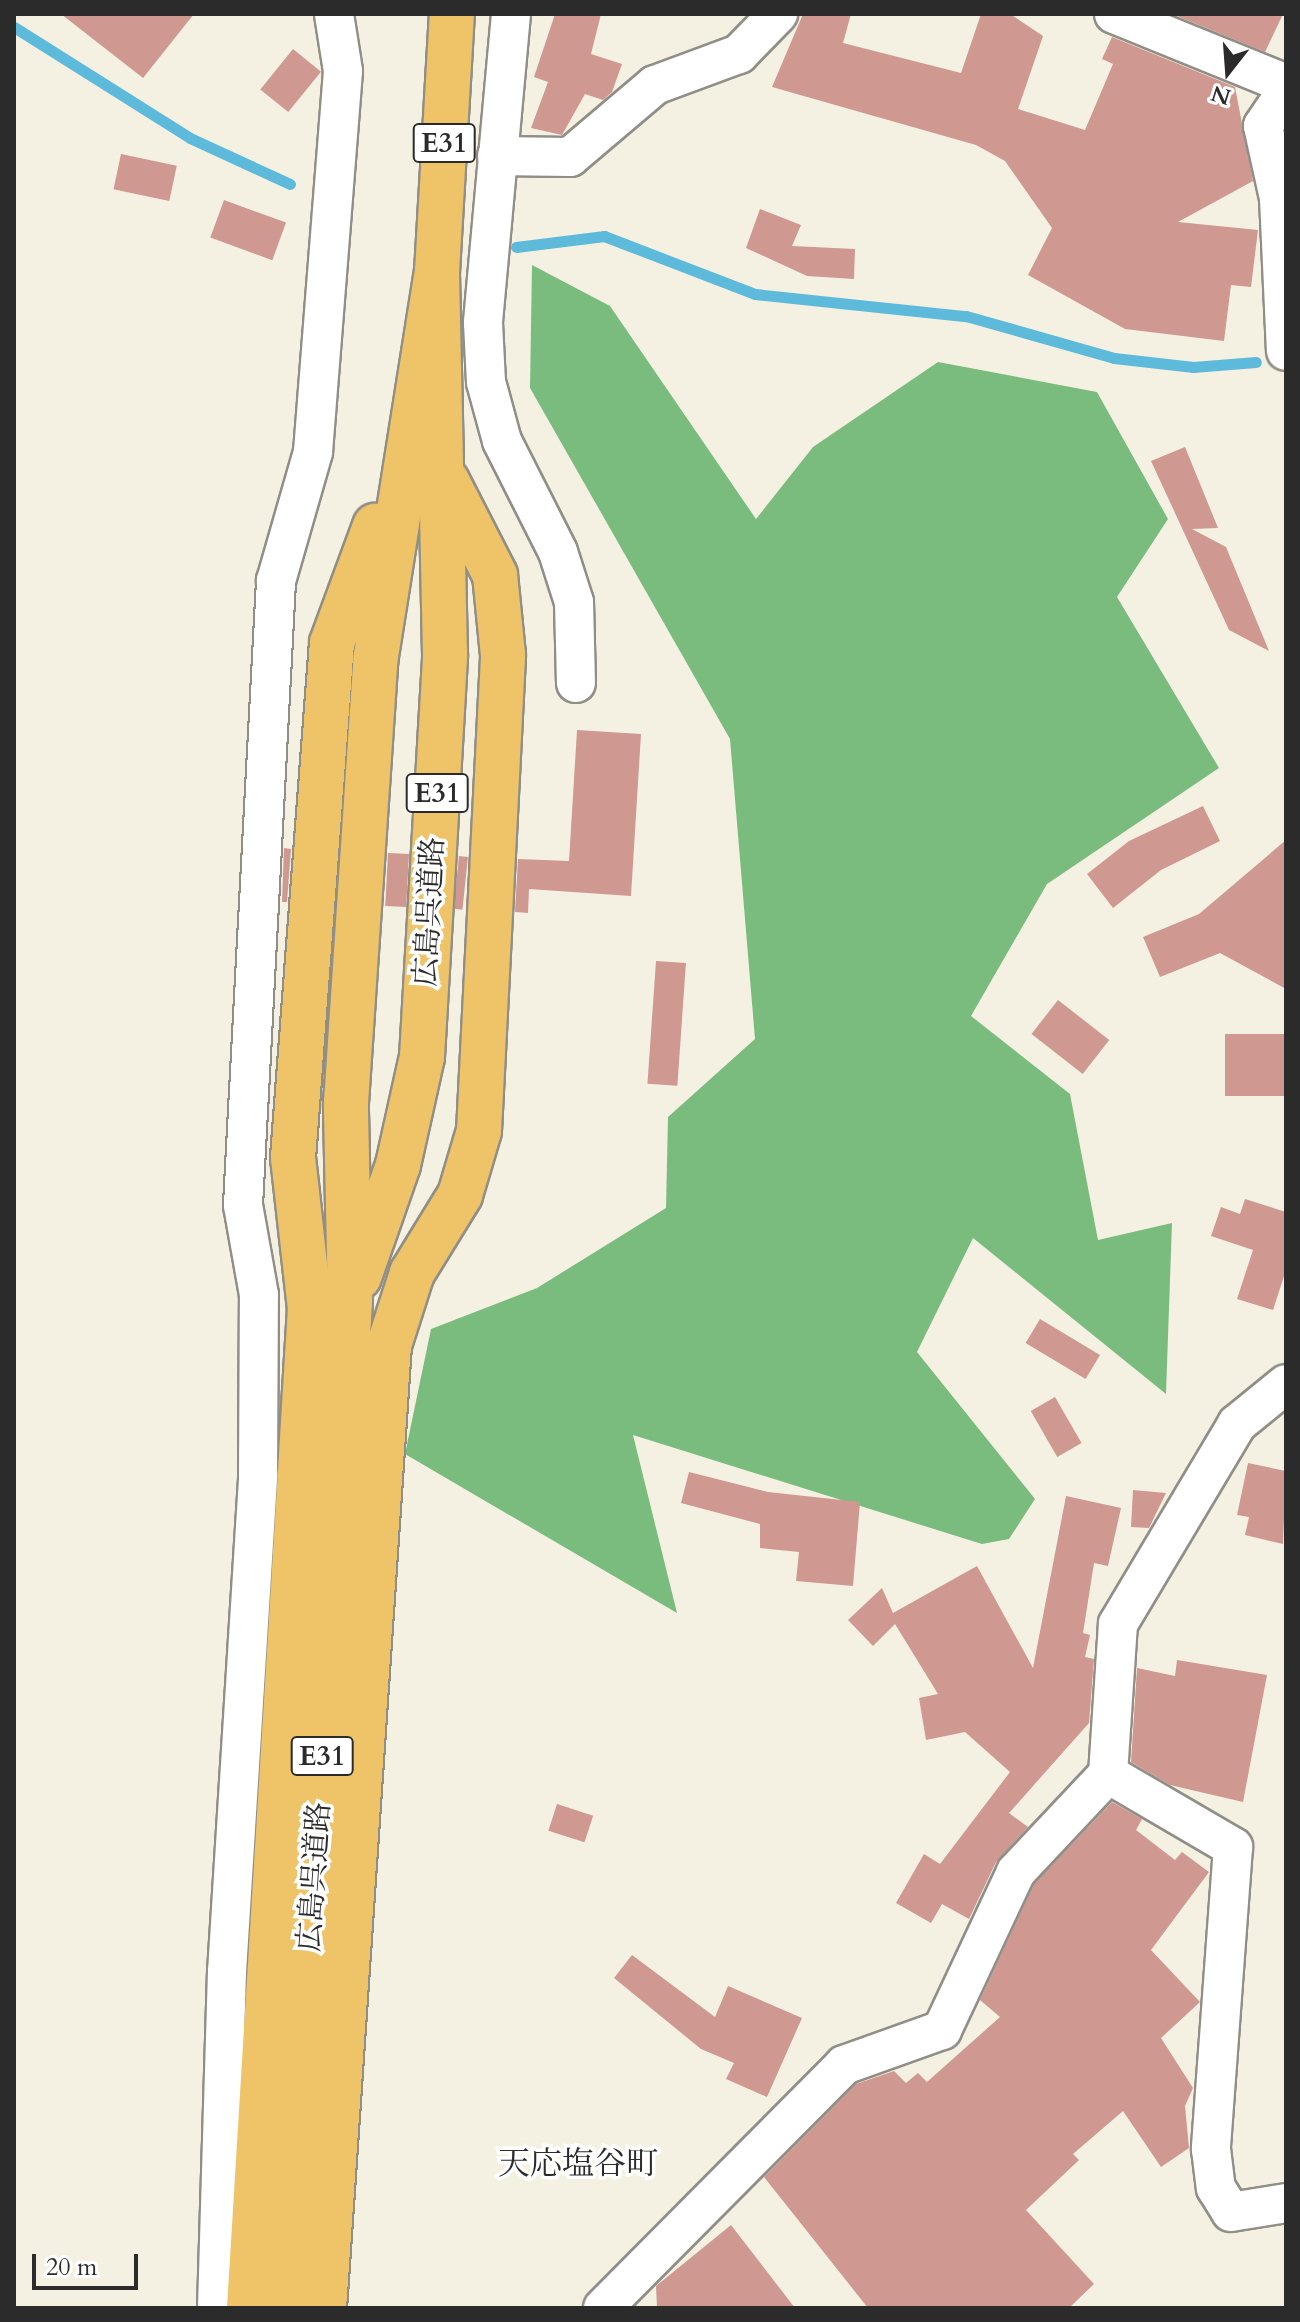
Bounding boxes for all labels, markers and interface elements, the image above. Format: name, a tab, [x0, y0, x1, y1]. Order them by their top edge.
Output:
north arrow	[1188, 32, 1268, 112]
text: N	[1207, 78, 1234, 112]
road number: E31	[412, 119, 476, 167]
road number: E31	[405, 769, 469, 817]
street label: 広島呉道路	[408, 836, 452, 988]
road number: E31	[290, 1732, 354, 1780]
street label: 広島呉道路	[292, 1801, 338, 1953]
district label: 天応塩谷町	[498, 2145, 658, 2183]
scale bar	[36, 2238, 142, 2288]
text: 20 m	[46, 2251, 97, 2284]

